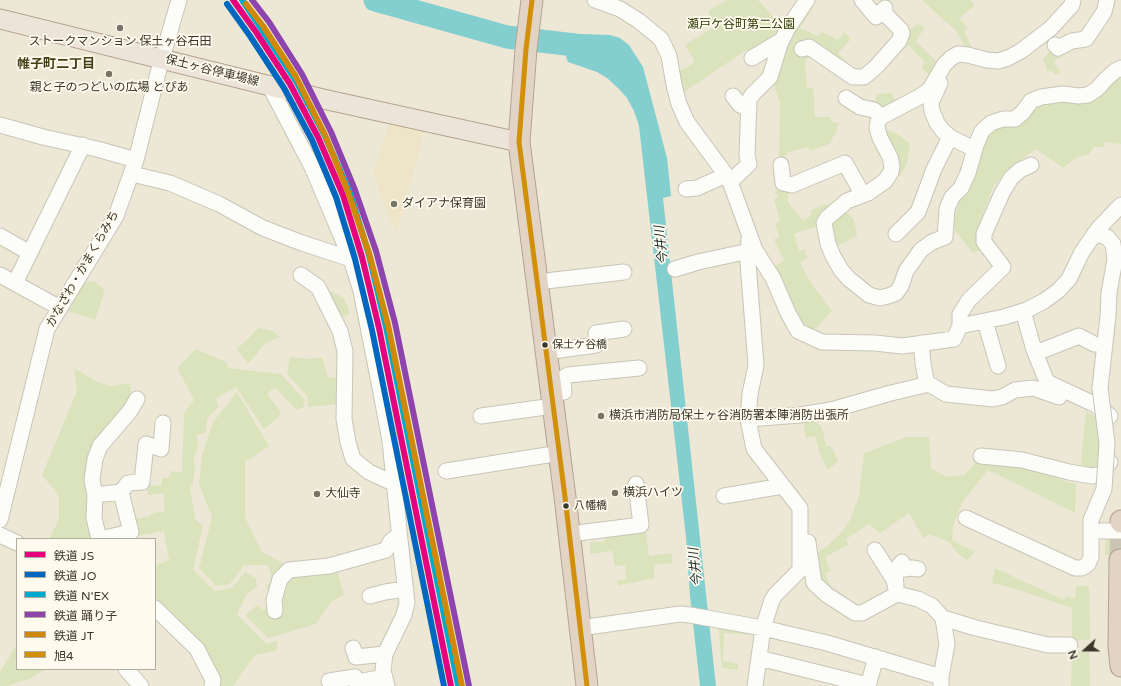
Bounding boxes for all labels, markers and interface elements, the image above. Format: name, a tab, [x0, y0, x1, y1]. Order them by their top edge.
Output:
park label: 瀬戸ケ谷町第二公園	[687, 18, 795, 32]
marker: ストークマンション 保土ヶ谷石田	[115, 23, 125, 33]
place label: ストークマンション 保土ヶ谷石田	[28, 35, 212, 49]
street label: 保土ヶ谷停車場線	[164, 52, 260, 90]
district label: 帷子町二丁目	[17, 57, 95, 73]
marker: 親と子のつどいの広場 とぴあ	[104, 69, 114, 79]
place label: 親と子のつどいの広場 とぴあ	[29, 81, 189, 95]
place label: ダイアナ保育園	[402, 197, 486, 211]
marker: ダイアナ保育園	[389, 199, 399, 209]
street label: かなざわ・かまくらみち	[44, 208, 122, 330]
water label: 今井川	[652, 225, 672, 265]
place label: 保土ケ谷橋	[552, 338, 607, 352]
marker: 保土ケ谷橋	[540, 340, 550, 350]
place label: 横浜市消防局保土ヶ谷消防署本陣消防出張所	[609, 409, 849, 423]
marker: 横浜市消防局保土ヶ谷消防署本陣消防出張所	[596, 411, 606, 421]
place label: 横浜ハイツ	[623, 486, 683, 500]
place label: 大仙寺	[325, 487, 361, 501]
marker: 横浜ハイツ	[610, 488, 620, 498]
marker: 大仙寺	[312, 489, 322, 499]
place label: 八幡橋	[574, 499, 607, 513]
marker: 八幡橋	[561, 501, 571, 511]
legend	[16, 538, 156, 670]
water label: 今井川	[686, 547, 706, 587]
text: 鉄道 JS	[54, 549, 94, 563]
text: 鉄道 JO	[54, 569, 96, 583]
text: 鉄道 N'EX	[54, 589, 109, 603]
text: 鉄道 踊り子	[54, 609, 117, 623]
text: 鉄道 JT	[54, 629, 94, 643]
north arrow	[1065, 630, 1105, 670]
text: N	[1066, 648, 1081, 661]
text: 旭4	[54, 649, 74, 663]

